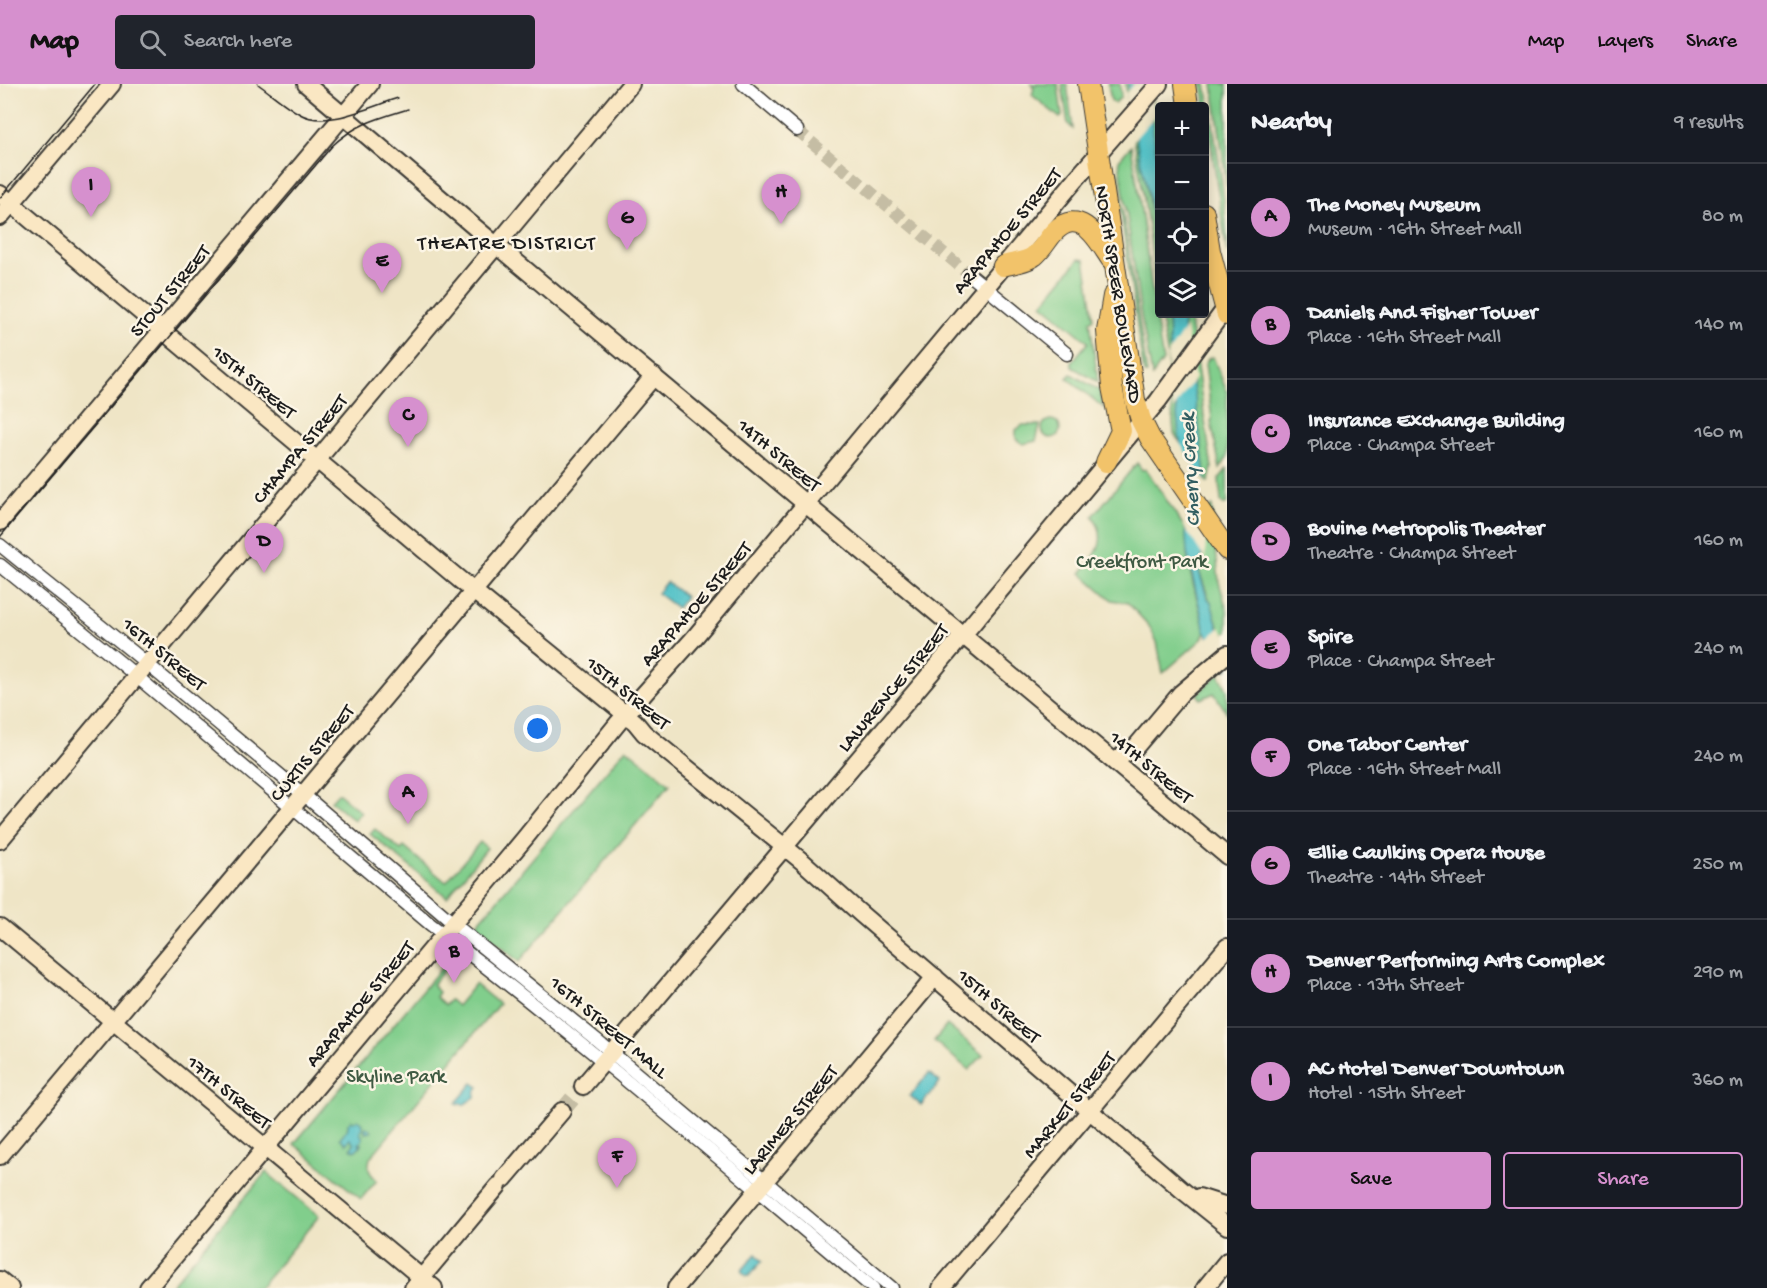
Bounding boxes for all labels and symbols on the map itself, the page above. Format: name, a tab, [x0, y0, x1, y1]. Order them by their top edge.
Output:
street label: ARAPAHOE STREET	[949, 163, 1069, 300]
pin: I	[72, 168, 110, 217]
pin: H	[762, 174, 800, 224]
street label: NORTH SPEER BOULEVARD	[1088, 184, 1145, 406]
pin: G	[608, 200, 646, 250]
district label: THEATRE DISTRICT	[417, 233, 596, 258]
street label: STOUT STREET	[127, 241, 218, 343]
pin: E	[362, 244, 401, 293]
street label: 15TH STREET	[205, 341, 300, 426]
street label: CHAMPA STREET	[249, 390, 355, 510]
pin: C	[388, 398, 428, 447]
water label: Cherry Creek	[1177, 410, 1208, 527]
street label: 14TH STREET	[731, 415, 825, 499]
pin: D	[244, 524, 284, 573]
street label: ARAPAHOE STREET	[637, 537, 759, 672]
park label: Creekfront Park	[1076, 552, 1210, 575]
street label: 16TH STREET	[115, 613, 210, 698]
street label: LAWRENCE STREET	[834, 619, 956, 758]
street label: 15TH STREET	[579, 652, 674, 737]
street label: CURTIS STREET	[266, 700, 362, 807]
your location	[523, 714, 552, 743]
street label: 14TH STREET	[1103, 727, 1197, 811]
pin: A	[388, 774, 428, 824]
pin: B	[434, 934, 474, 983]
street label: ARAPAHOE STREET	[302, 936, 422, 1073]
street label: 15TH STREET	[951, 965, 1045, 1051]
street label: 16TH STREET MALL	[543, 972, 672, 1085]
street label: MARKET STREET	[1019, 1047, 1123, 1164]
street label: 17TH STREET	[180, 1051, 275, 1136]
street label: LARIMER STREET	[739, 1061, 845, 1181]
park label: Skyline Park	[346, 1067, 448, 1090]
pin: F	[598, 1138, 636, 1188]

